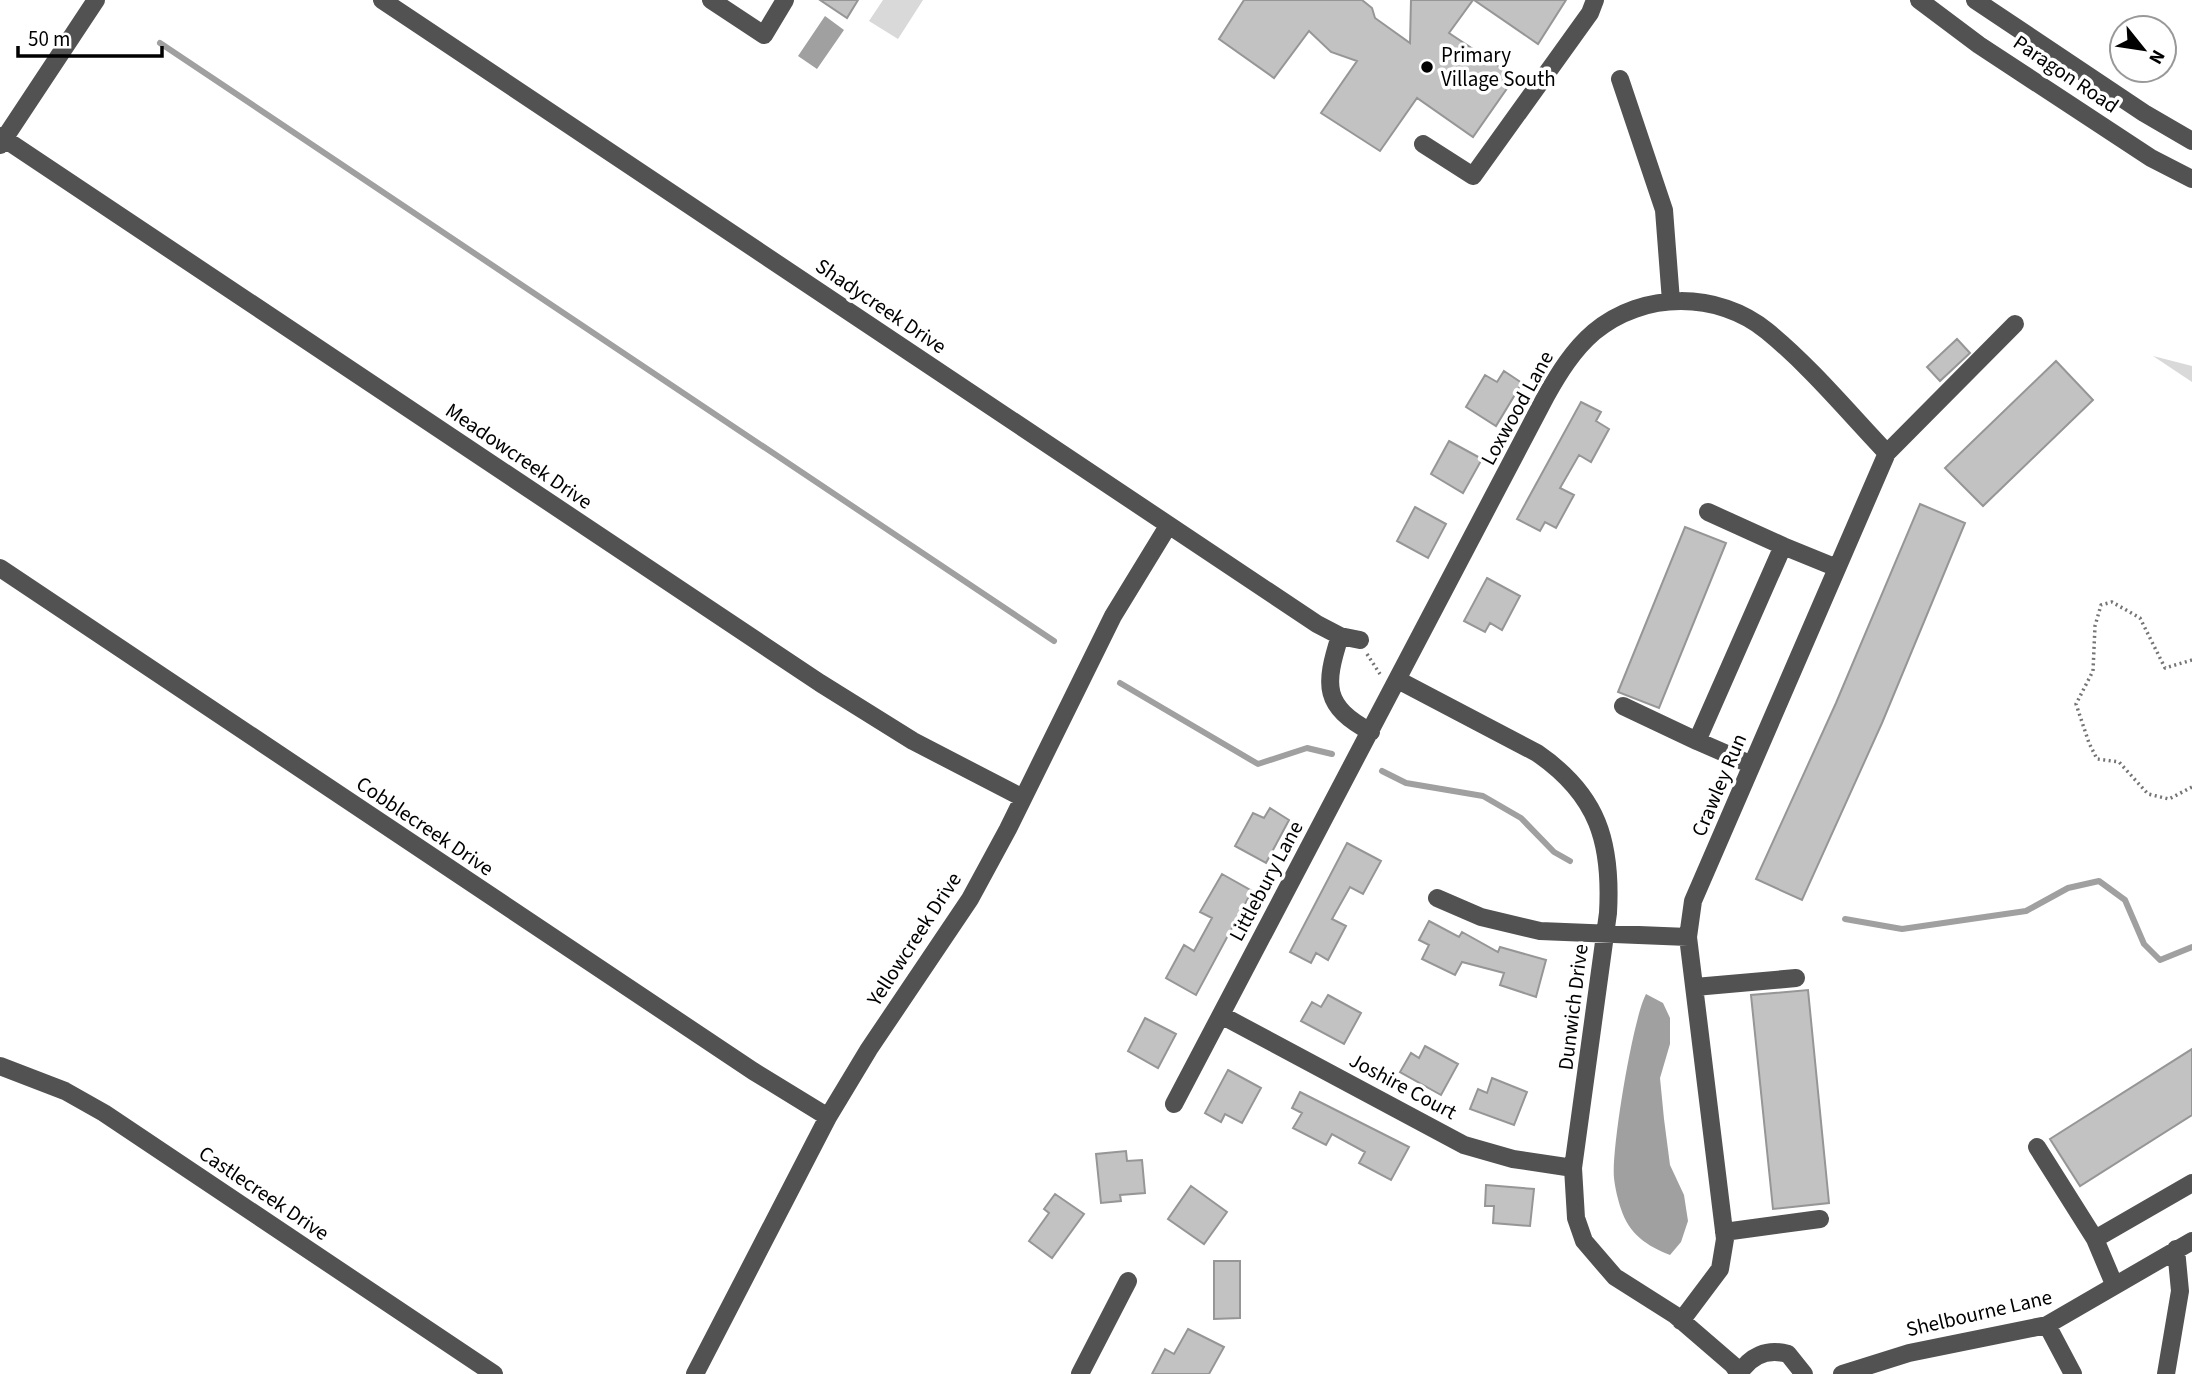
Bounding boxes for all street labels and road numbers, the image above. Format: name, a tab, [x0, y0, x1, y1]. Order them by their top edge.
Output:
street label: Paragon Road	[2007, 28, 2125, 120]
street label: Shadycreek Drive	[810, 251, 952, 361]
street label: Loxwood Lane	[1473, 345, 1561, 471]
street label: Meadowcreek Drive	[439, 396, 599, 516]
street label: Crawley Run	[1684, 729, 1754, 841]
street label: Cobblecreek Drive	[350, 769, 500, 883]
street label: Littlebury Lane	[1222, 815, 1310, 947]
street label: Yellowcreek Drive	[859, 866, 969, 1013]
street label: Dunwich Drive	[1550, 942, 1596, 1072]
street label: Joshire Court	[1344, 1045, 1462, 1127]
street label: Castlecreek Drive	[193, 1138, 335, 1248]
street label: Shelbourne Lane	[1903, 1282, 2055, 1344]

